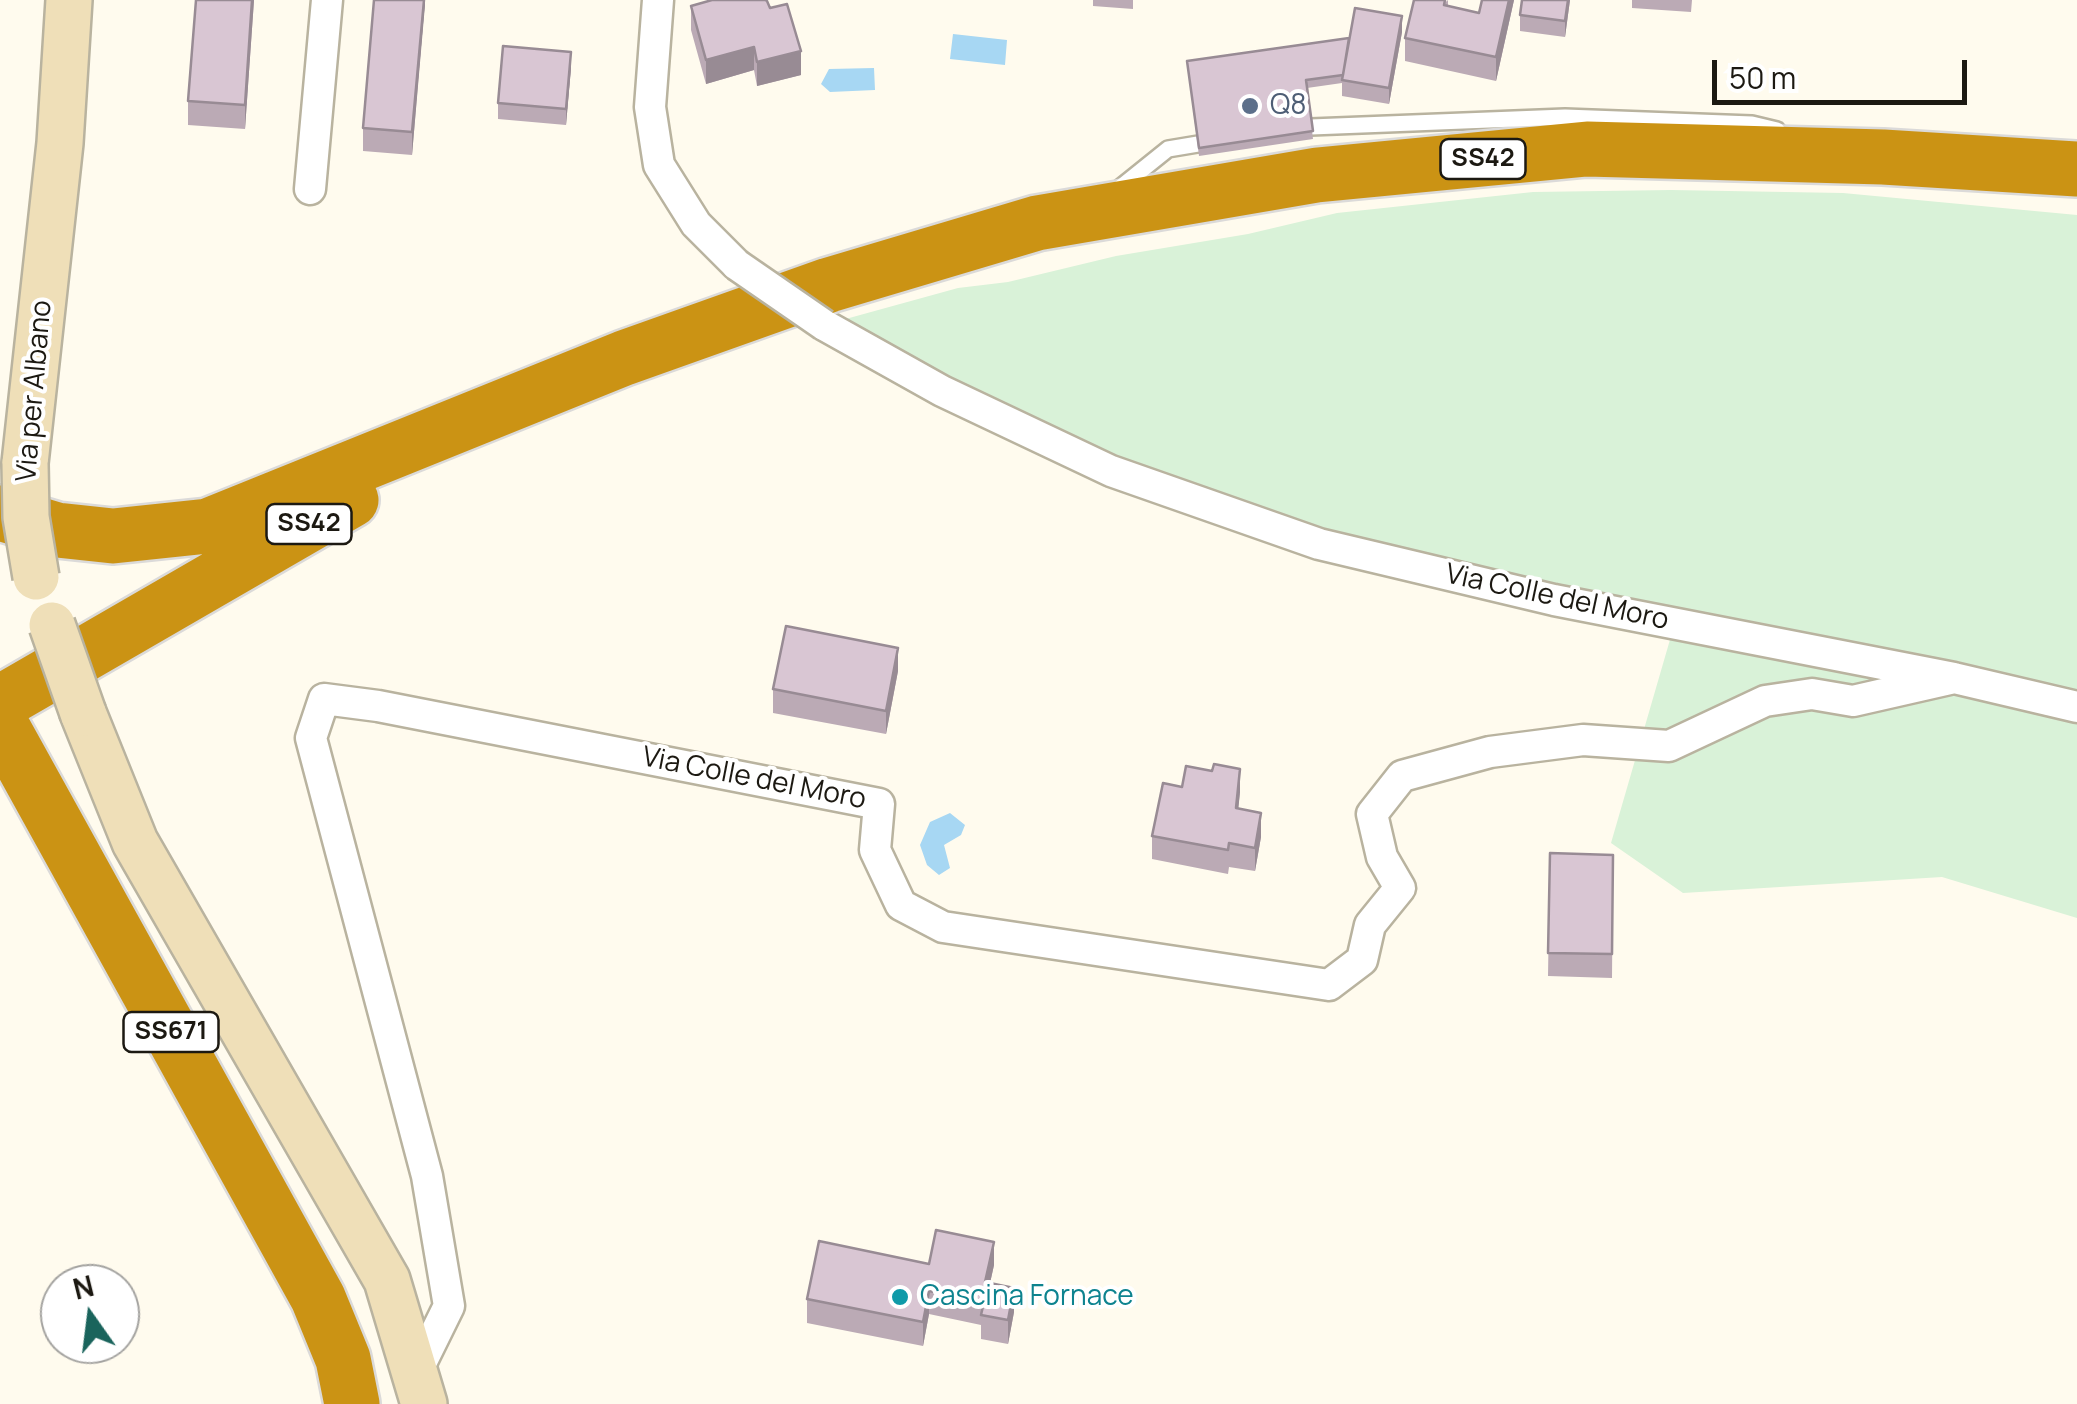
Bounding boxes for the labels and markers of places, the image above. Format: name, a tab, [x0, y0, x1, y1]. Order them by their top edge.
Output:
place label: Q8	[1270, 89, 1307, 123]
marker: Q8	[1239, 95, 1261, 117]
place label: Cascina Fornace	[920, 1280, 1134, 1314]
marker: Cascina Fornace	[889, 1286, 911, 1308]

